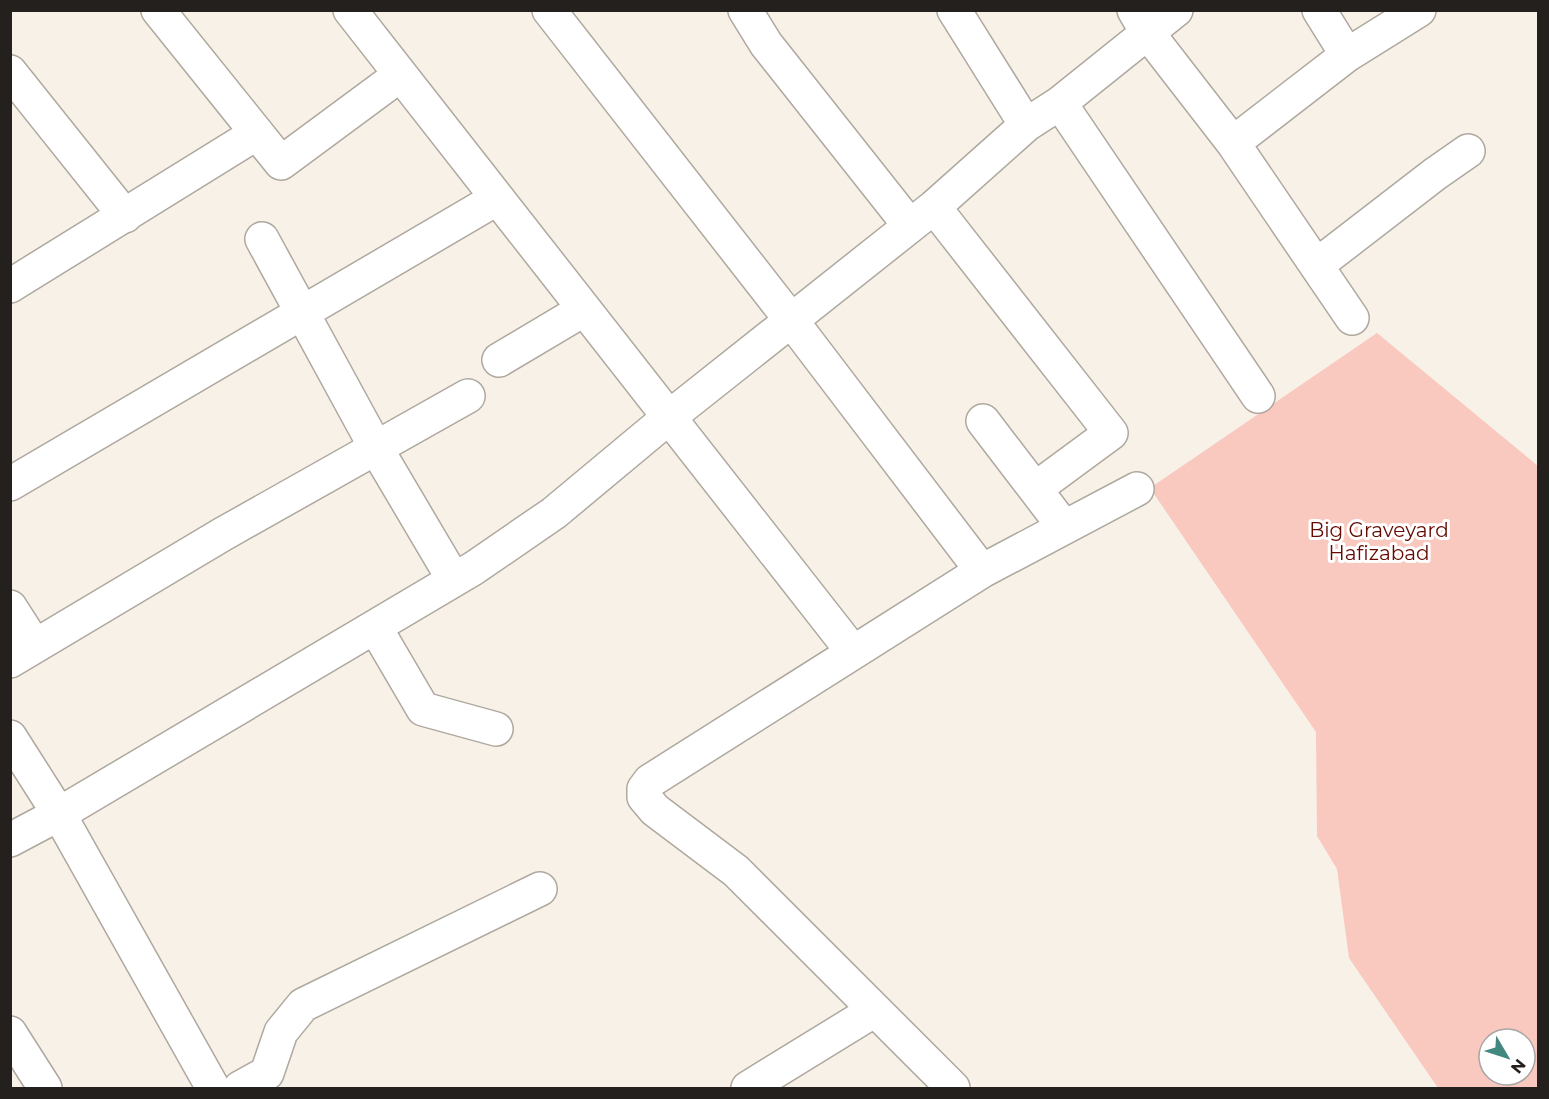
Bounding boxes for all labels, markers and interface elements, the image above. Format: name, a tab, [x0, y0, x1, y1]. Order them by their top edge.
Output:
park label: Big Graveyard Hafizabad	[1309, 518, 1449, 565]
north arrow	[1477, 1027, 1537, 1087]
text: N	[1507, 1055, 1530, 1077]

